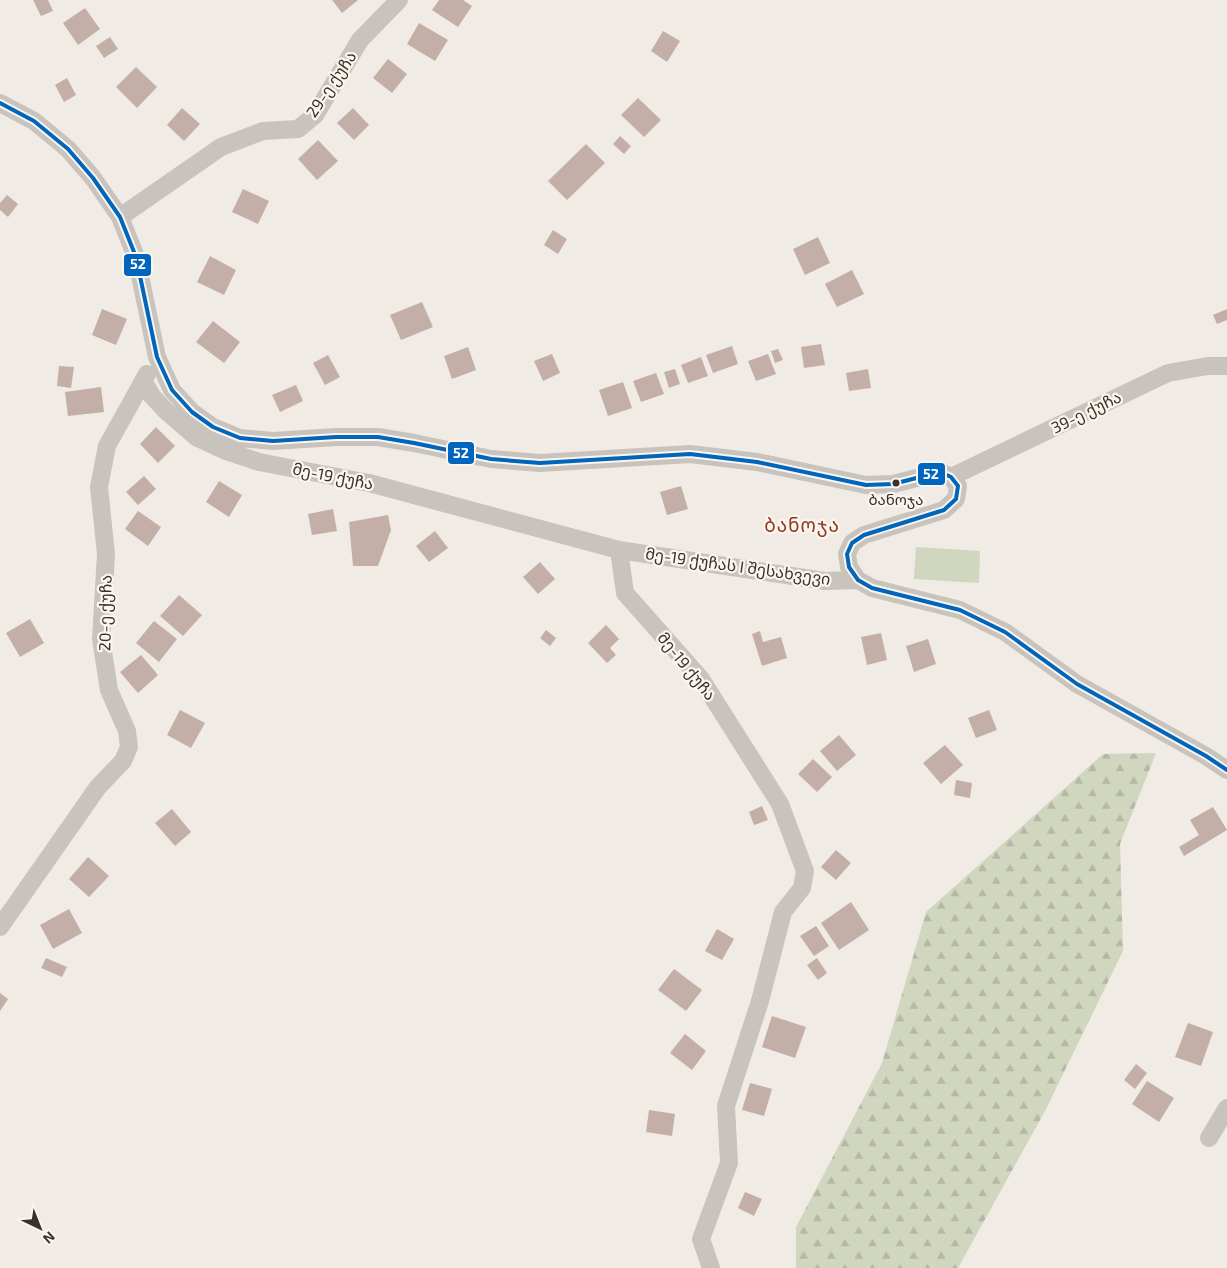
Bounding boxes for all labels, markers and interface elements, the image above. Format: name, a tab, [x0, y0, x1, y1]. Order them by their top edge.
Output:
street label: 29-ე ქუჩა	[302, 47, 360, 121]
line badge: 52	[123, 253, 152, 277]
text: 52	[130, 255, 146, 272]
street label: 39-ე ქუჩა	[1048, 386, 1124, 438]
line badge: 52	[447, 441, 475, 465]
text: 52	[453, 444, 469, 461]
street label: მე-19 ქუჩა	[291, 458, 375, 494]
line badge: 52	[917, 462, 946, 486]
text: 52	[923, 465, 939, 482]
marker: ბანოჯა	[891, 478, 901, 488]
place label: ბანოჯა	[868, 490, 924, 509]
district label: ბანოჯა	[764, 513, 840, 537]
street label: მე-19 ქუჩას I შესახვევი	[644, 543, 832, 589]
street label: 20-ე ქუჩა	[94, 575, 116, 651]
street label: მე-19 ქუჩა	[653, 628, 721, 704]
north arrow	[15, 1203, 65, 1253]
text: N	[40, 1228, 59, 1248]

